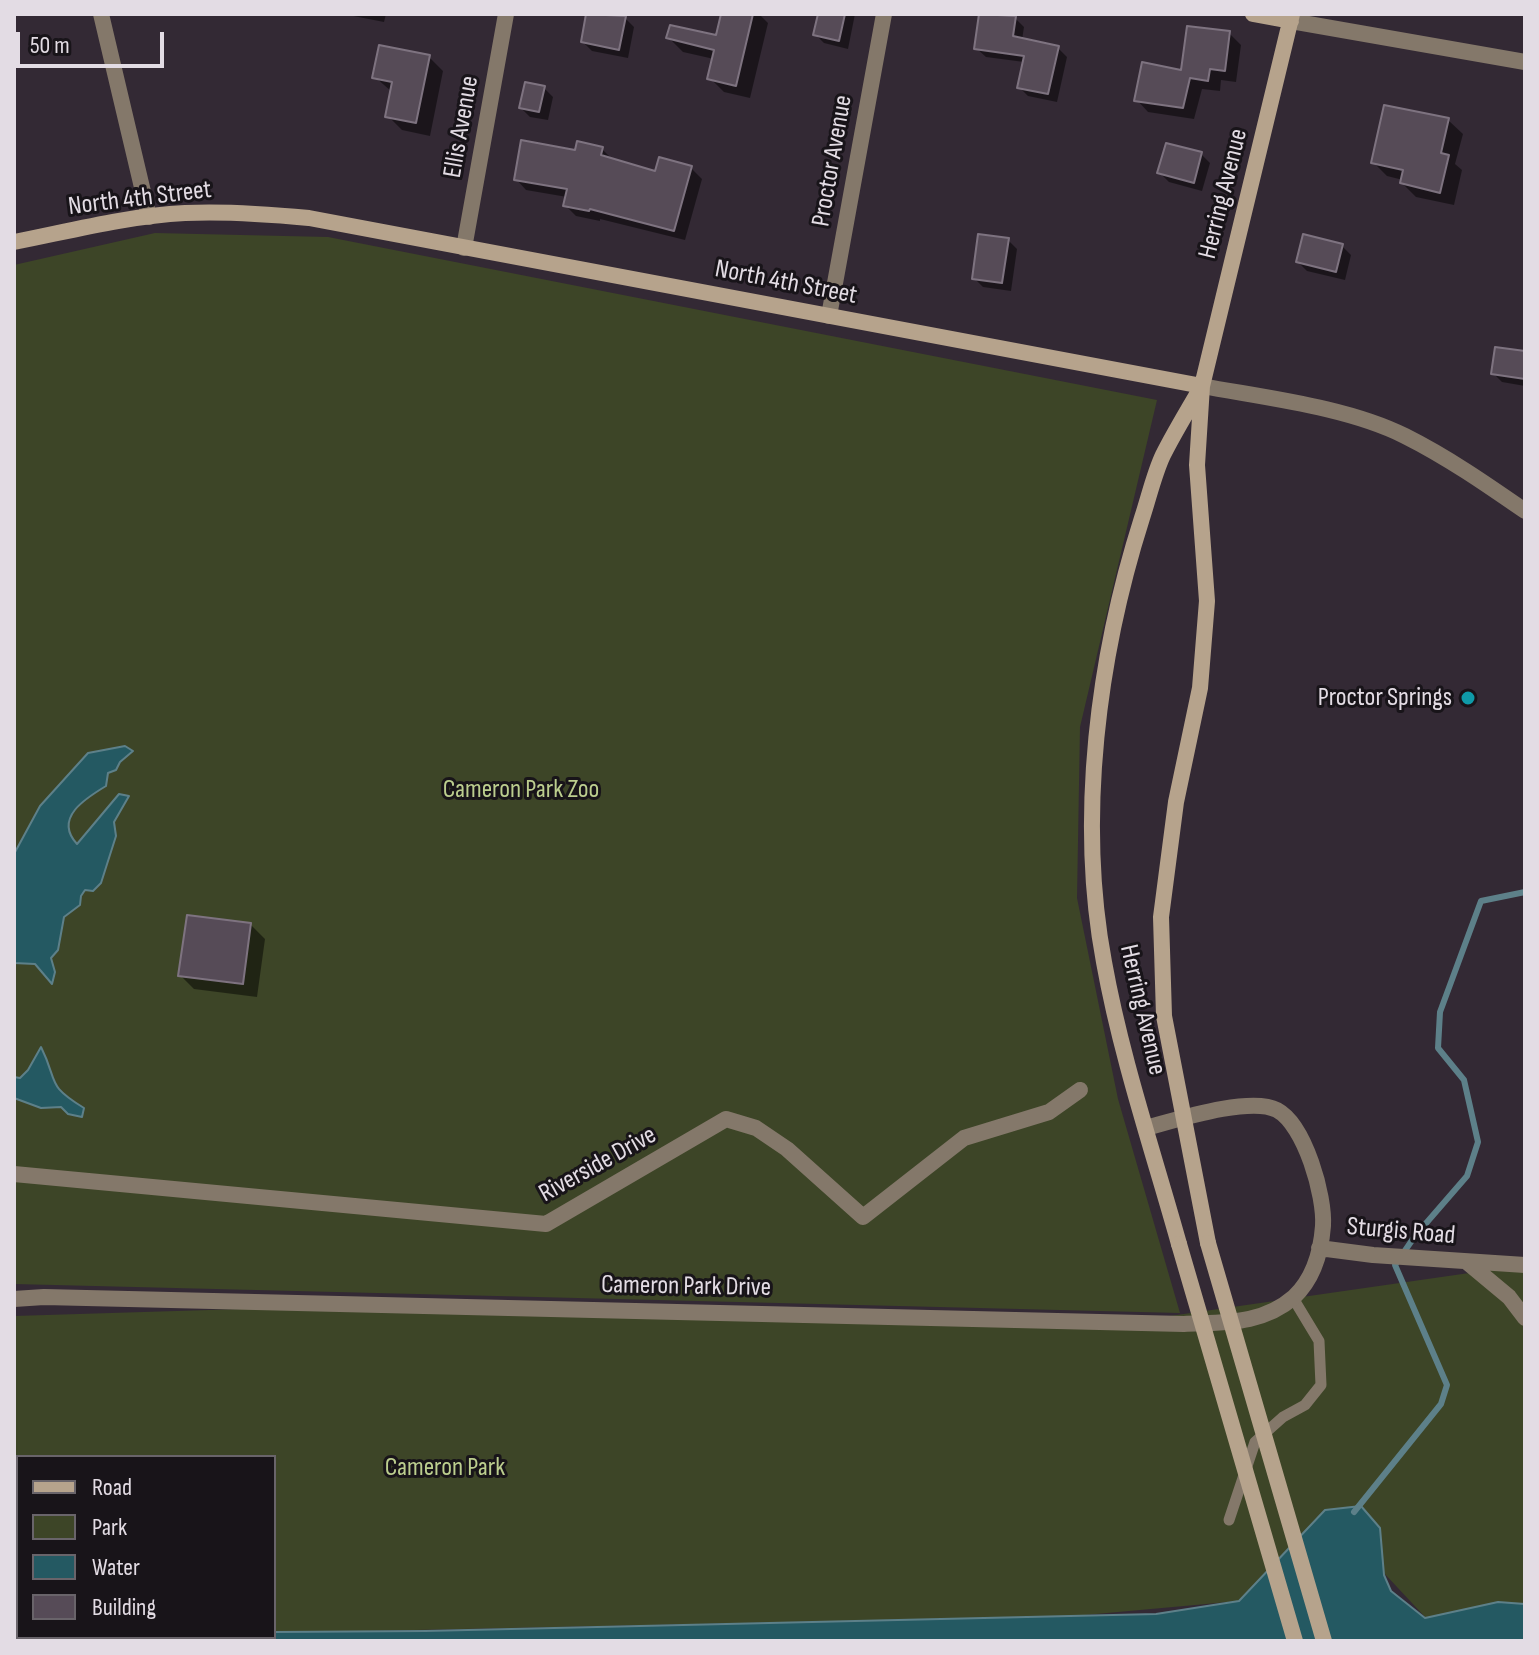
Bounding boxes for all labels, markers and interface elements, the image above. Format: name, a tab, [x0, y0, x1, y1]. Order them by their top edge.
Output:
scale bar	[20, 16, 168, 66]
text: 50 m	[30, 31, 70, 60]
street label: Ellis Avenue	[438, 74, 486, 180]
street label: Proctor Avenue	[806, 93, 860, 229]
street label: Herring Avenue	[1193, 126, 1255, 262]
street label: North 4th Street	[67, 175, 213, 223]
street label: North 4th Street	[712, 254, 860, 312]
place label: Proctor Springs	[1318, 682, 1452, 714]
marker: Proctor Springs	[1459, 689, 1477, 707]
park label: Cameron Park Zoo	[443, 774, 599, 806]
street label: Herring Avenue	[1112, 942, 1172, 1078]
street label: Riverside Drive	[534, 1120, 662, 1210]
street label: Sturgis Road	[1346, 1212, 1456, 1252]
street label: Cameron Park Drive	[601, 1270, 771, 1304]
park label: Cameron Park	[385, 1452, 505, 1484]
legend	[16, 1455, 276, 1639]
text: Road	[92, 1473, 132, 1502]
text: Park	[92, 1513, 127, 1542]
text: Water	[92, 1553, 140, 1582]
text: Building	[92, 1593, 156, 1622]

